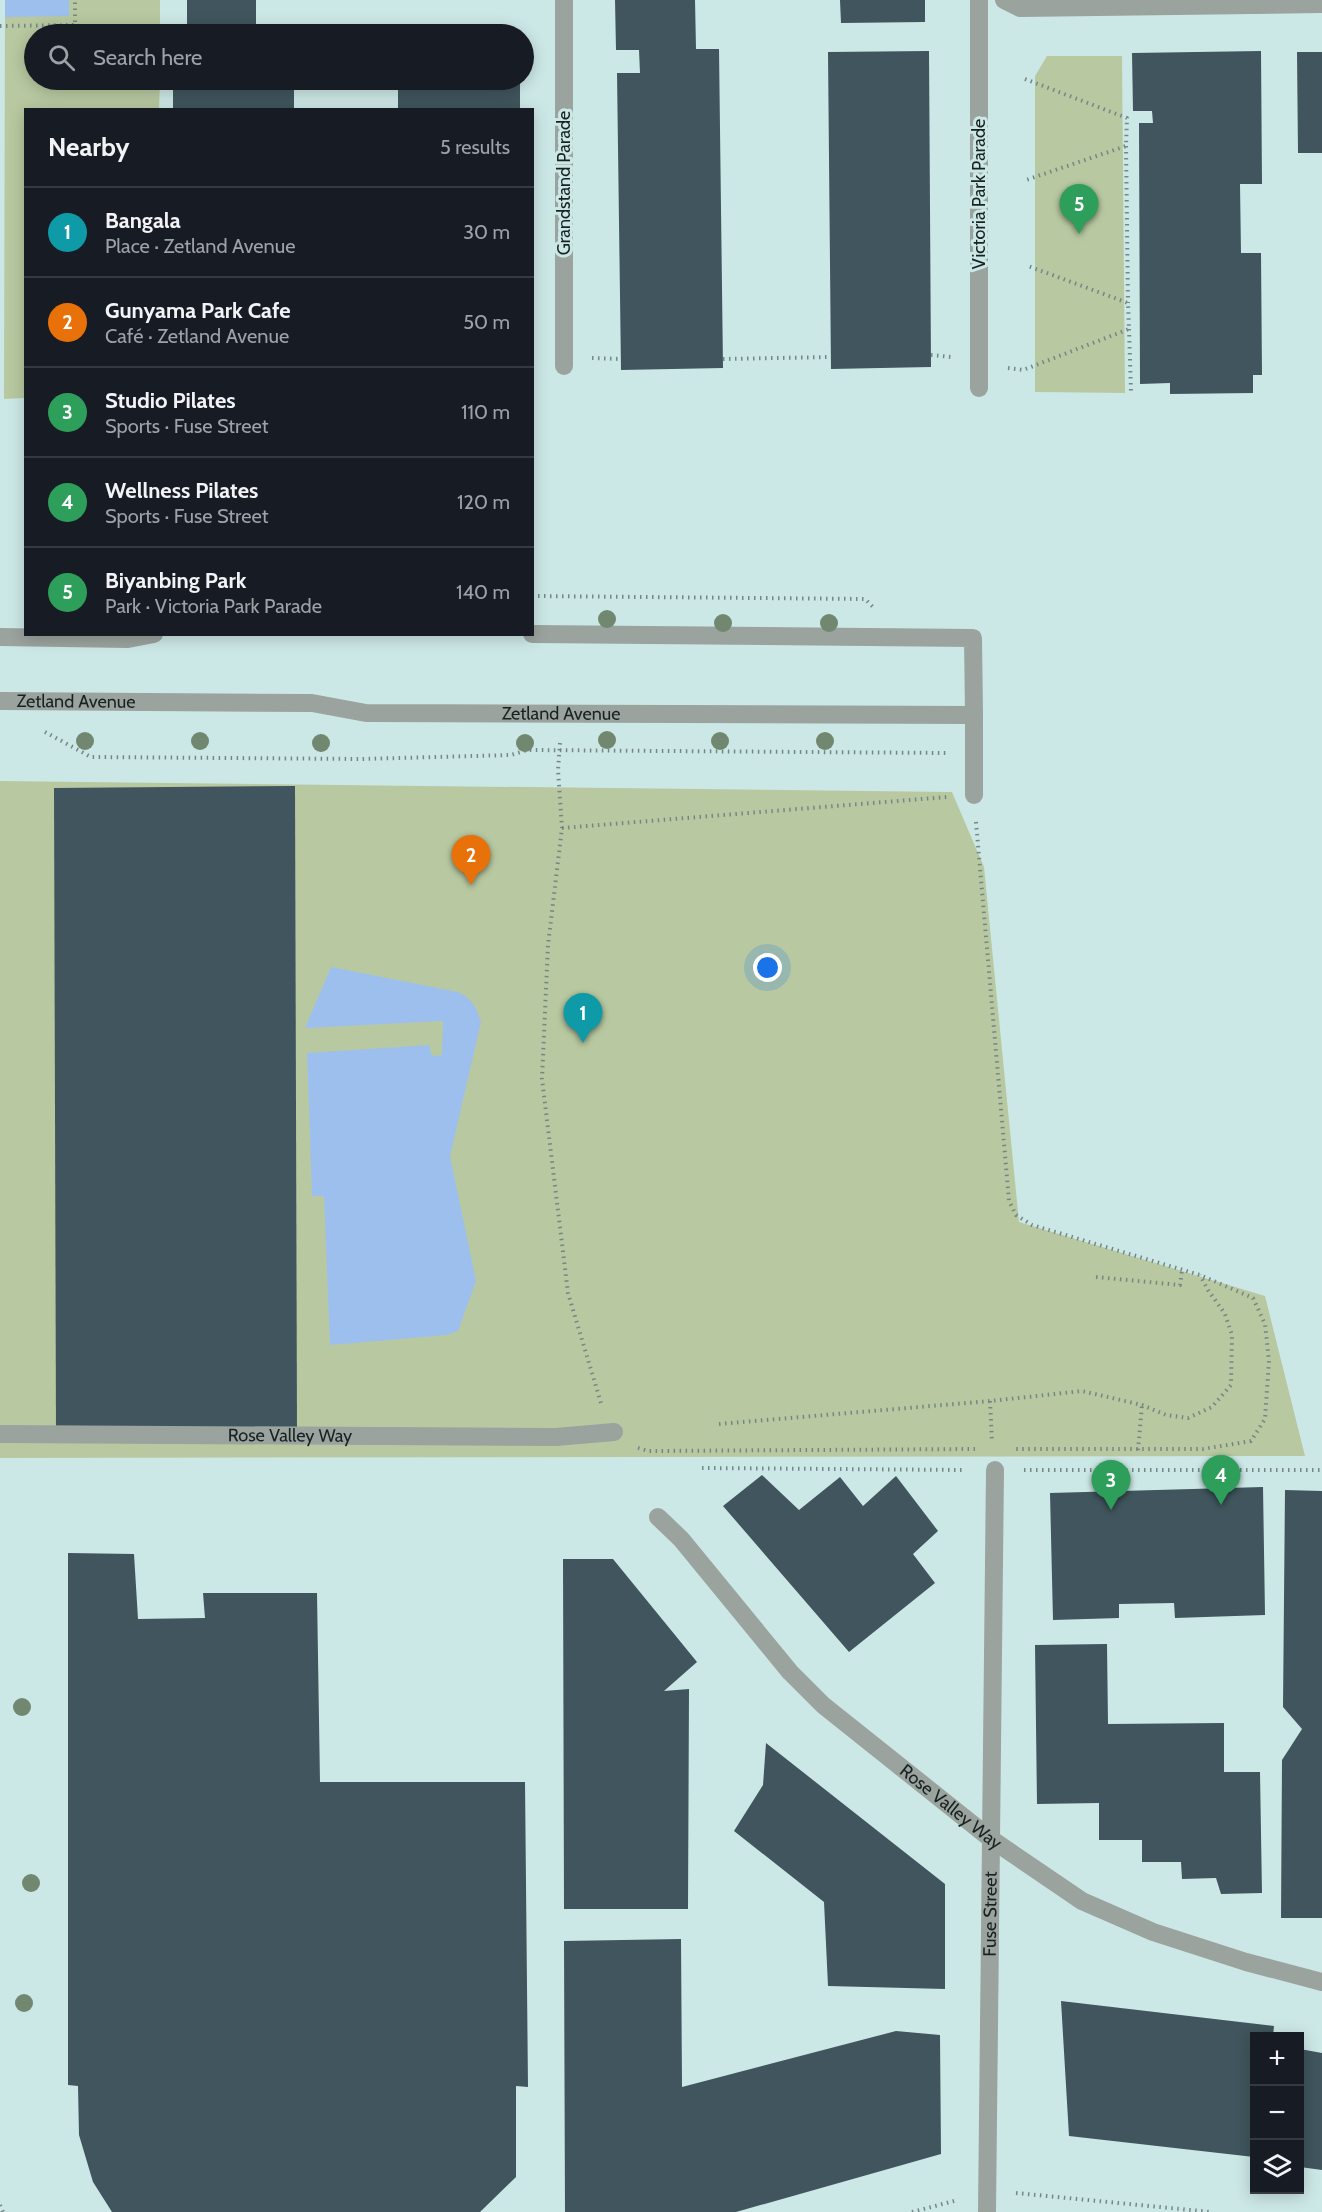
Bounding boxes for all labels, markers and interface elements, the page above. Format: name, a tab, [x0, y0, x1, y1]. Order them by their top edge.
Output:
search box	[24, 24, 534, 90]
icon: search	[45, 41, 78, 74]
text: Search here	[93, 44, 202, 71]
street label: Grandstand Parade	[553, 111, 575, 255]
street label: Victoria Park Parade	[968, 119, 990, 269]
text: Nearby	[48, 131, 129, 163]
text: 5 results	[440, 135, 510, 159]
pin: 5	[1060, 184, 1098, 234]
text: Bangala	[105, 207, 181, 234]
text: 1	[64, 220, 71, 244]
text: 30 m	[463, 220, 510, 244]
text: Place · Zetland Avenue	[105, 234, 296, 258]
text: Gunyama Park Cafe	[105, 297, 291, 324]
text: 2	[62, 310, 73, 334]
text: 50 m	[463, 310, 510, 334]
text: Café · Zetland Avenue	[105, 324, 289, 348]
text: Studio Pilates	[105, 387, 236, 414]
text: 3	[62, 400, 73, 424]
text: 110 m	[461, 400, 510, 424]
text: Sports · Fuse Street	[105, 414, 268, 438]
text: Wellness Pilates	[105, 477, 258, 504]
text: 4	[61, 490, 74, 514]
text: 120 m	[457, 490, 510, 514]
text: Sports · Fuse Street	[105, 504, 268, 528]
text: Biyanbing Park	[105, 567, 246, 594]
text: 5	[62, 580, 73, 604]
text: 140 m	[456, 580, 510, 604]
text: Park · Victoria Park Parade	[105, 594, 322, 618]
street label: Zetland Avenue	[17, 690, 135, 713]
street label: Zetland Avenue	[502, 702, 621, 725]
pin: 2	[452, 836, 490, 885]
your location	[753, 953, 782, 982]
pin: 1	[564, 994, 602, 1043]
street label: Rose Valley Way	[228, 1424, 352, 1447]
pin: 4	[1202, 1456, 1240, 1505]
pin: 3	[1092, 1460, 1130, 1510]
street label: Rose Valley Way	[895, 1760, 1006, 1854]
street label: Fuse Street	[979, 1871, 1002, 1957]
map controls	[1250, 2032, 1304, 2194]
button: +	[1250, 2032, 1304, 2086]
button: −	[1250, 2086, 1304, 2140]
button: layers	[1250, 2140, 1304, 2194]

